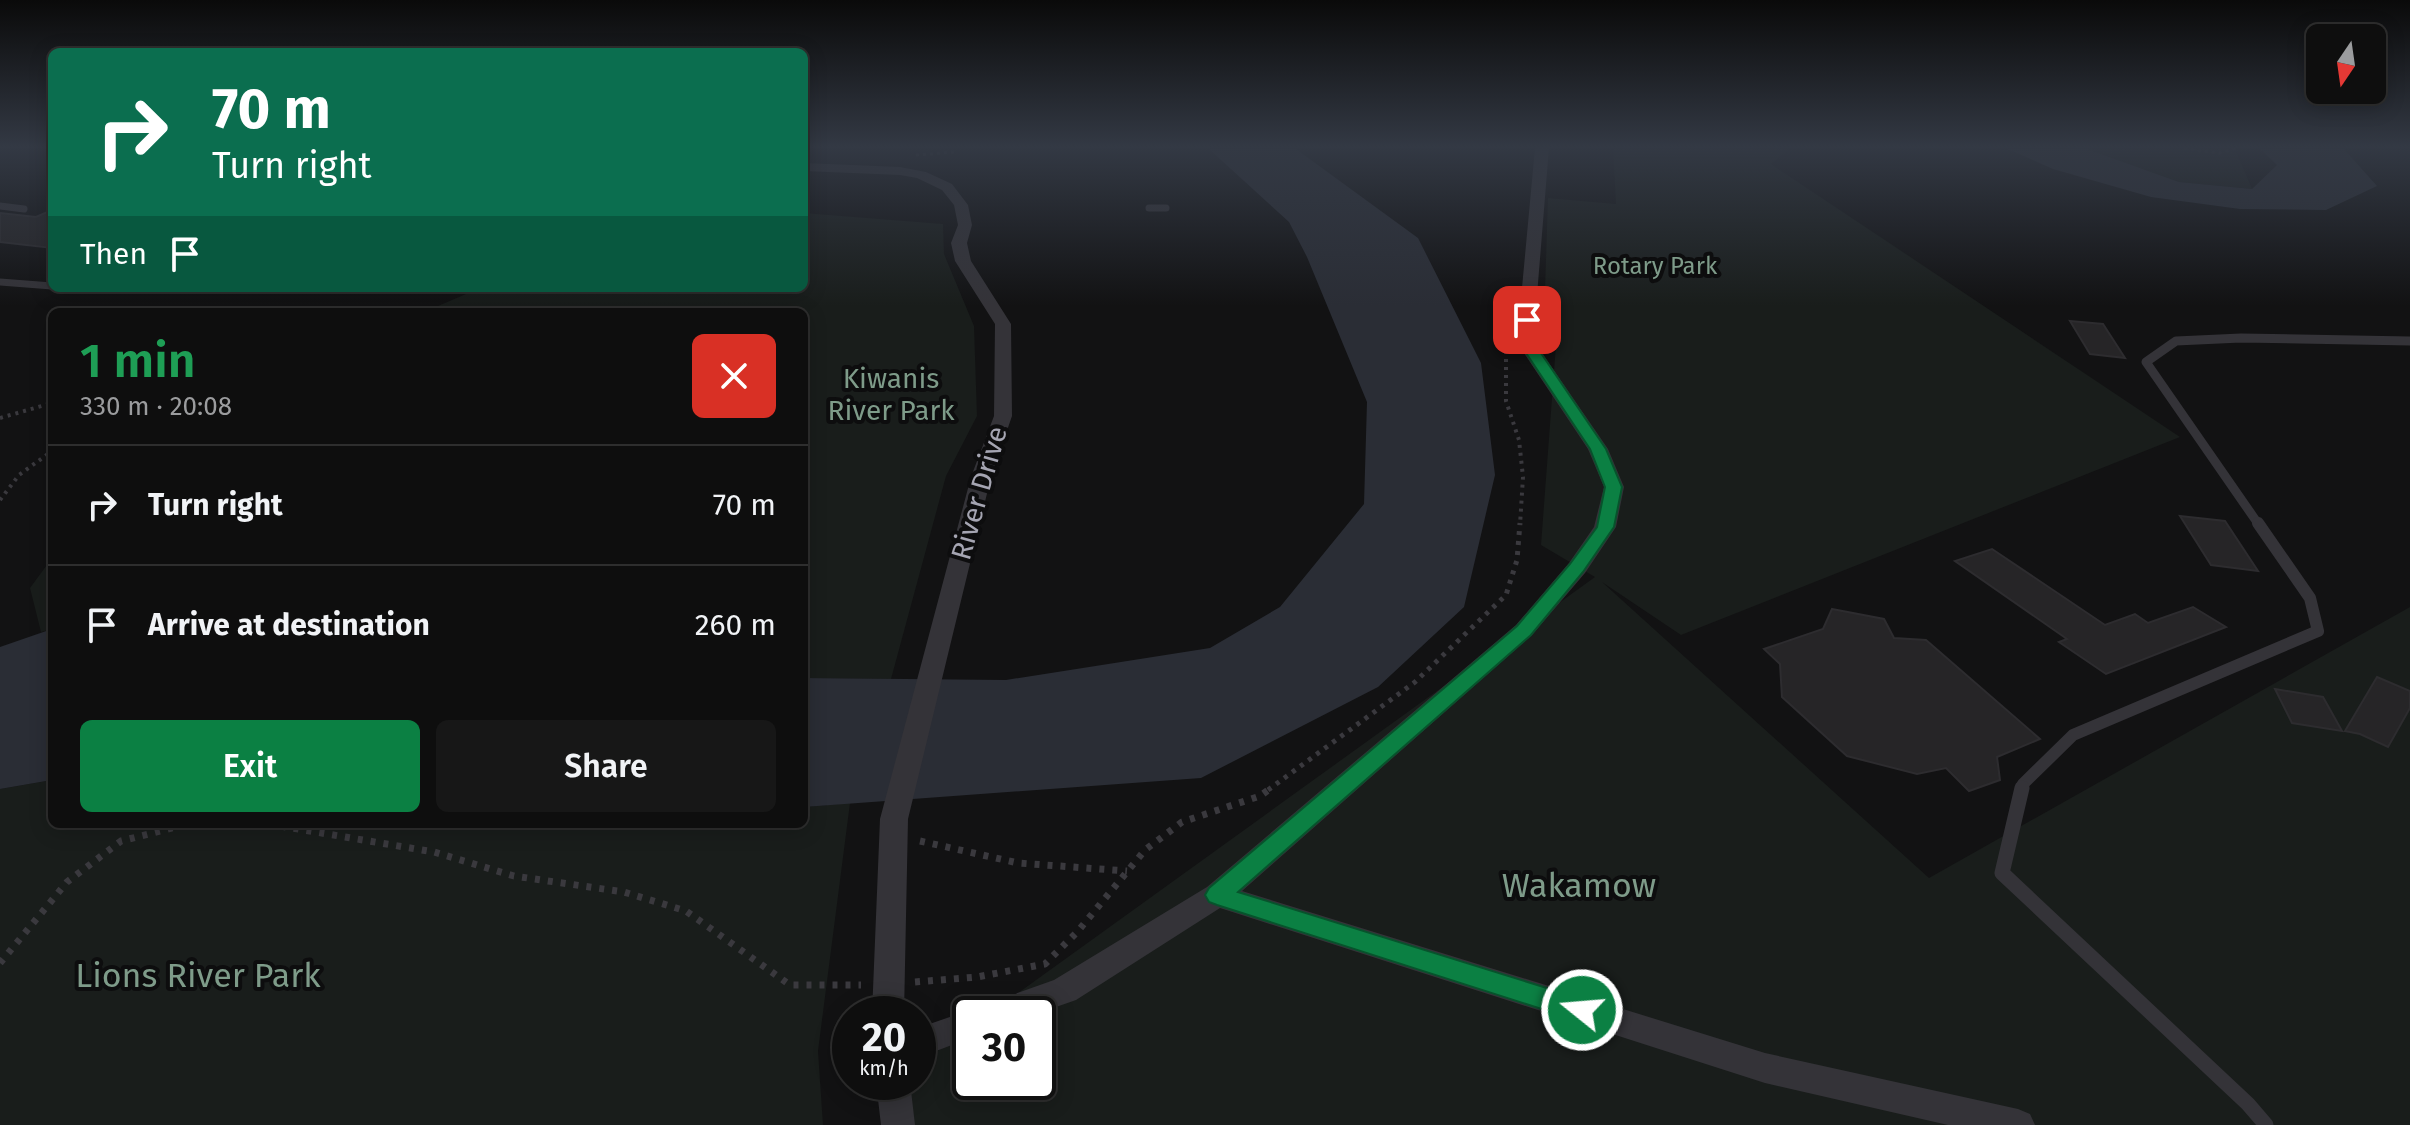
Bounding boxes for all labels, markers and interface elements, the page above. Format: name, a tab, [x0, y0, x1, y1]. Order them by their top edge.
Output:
north arrow	[2306, 24, 2386, 104]
map controls	[2306, 24, 2386, 104]
text: 70 m	[212, 76, 331, 143]
icon: right	[80, 80, 184, 184]
text: Turn right	[212, 144, 372, 188]
icon: arrive	[163, 232, 207, 276]
text: Then	[80, 236, 147, 272]
park label: Rotary Park	[1593, 252, 1718, 280]
pin	[1493, 286, 1561, 354]
icon: arrive	[1505, 298, 1549, 342]
text: 1 min	[80, 332, 196, 390]
button: close	[692, 334, 776, 418]
park label: Kiwanis River Park	[827, 362, 955, 427]
text: 330 m · 20:08	[80, 391, 232, 422]
street label: River Drive	[944, 422, 1014, 564]
icon: right	[80, 483, 124, 527]
text: Turn right	[148, 487, 283, 523]
text: 70 m	[713, 487, 776, 523]
icon: arrive	[80, 603, 124, 647]
text: Arrive at destination	[148, 607, 430, 643]
text: 260 m	[695, 607, 776, 643]
button: Exit	[80, 720, 420, 812]
button: Share	[436, 720, 776, 812]
park label: Wakamow	[1502, 865, 1656, 906]
park label: Lions River Park	[75, 955, 321, 996]
position arrow	[1540, 968, 1624, 1052]
speed limit sign: 30	[952, 996, 1056, 1100]
text: 20	[862, 1014, 906, 1062]
text: km/h	[859, 1056, 909, 1080]

